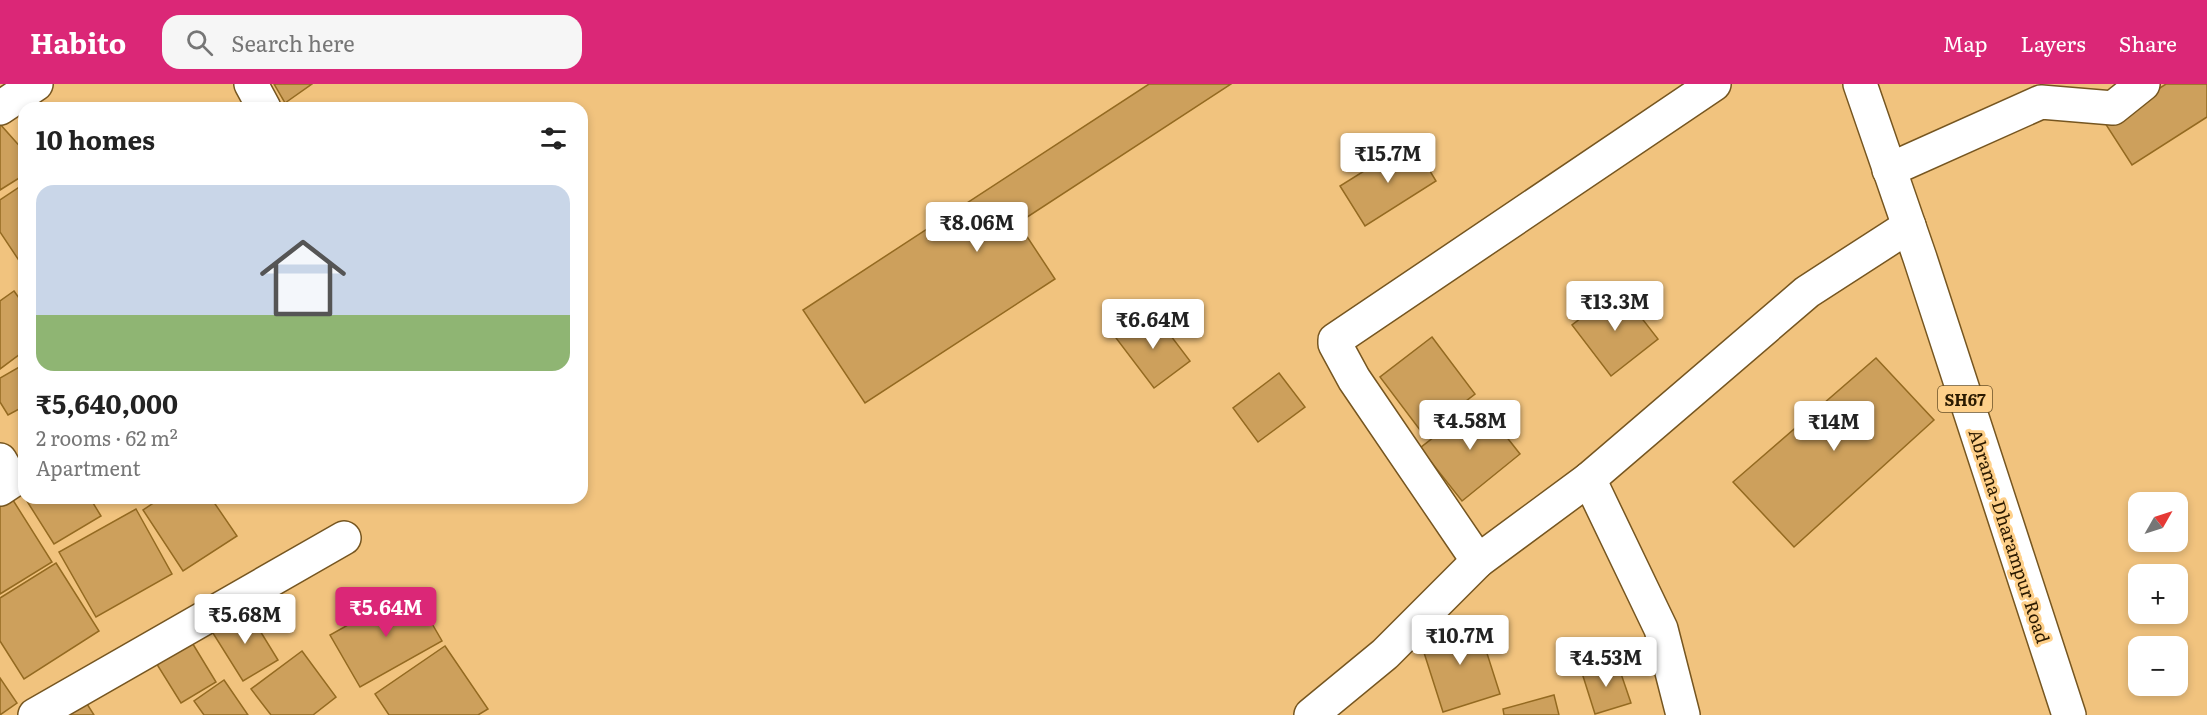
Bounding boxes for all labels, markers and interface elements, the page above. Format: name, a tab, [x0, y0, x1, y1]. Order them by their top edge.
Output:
search box	[162, 15, 582, 69]
text: Habito	[30, 21, 126, 63]
icon: search	[183, 26, 216, 59]
text: Search here	[231, 26, 355, 59]
text: Map	[1943, 27, 1988, 58]
text: Layers	[2021, 27, 2086, 58]
text: Share	[2119, 27, 2177, 58]
text: 10 homes	[36, 119, 155, 158]
icon: filters	[537, 122, 570, 155]
pin: ₹15.7M	[1339, 133, 1437, 184]
text: ₹15.7M	[1354, 137, 1422, 167]
pin: ₹8.06M	[928, 202, 1026, 253]
text: ₹8.06M	[940, 206, 1014, 236]
icon: home	[249, 224, 357, 332]
pin: ₹13.3M	[1566, 281, 1664, 332]
text: ₹13.3M	[1580, 285, 1650, 315]
pin: ₹6.64M	[1104, 299, 1202, 350]
text: ₹6.64M	[1116, 303, 1190, 333]
text: ₹5,640,000	[36, 383, 178, 422]
road number: SH67	[1938, 386, 1992, 412]
pin: ₹4.58M	[1421, 400, 1519, 451]
pin: ₹14M	[1798, 401, 1870, 452]
text: ₹4.58M	[1433, 404, 1507, 434]
text: ₹14M	[1808, 405, 1860, 435]
text: 2 rooms · 62 m²	[36, 422, 178, 452]
street label: Abrama-Dharampur Road	[1963, 425, 2057, 647]
text: Apartment	[36, 452, 141, 482]
north arrow	[2128, 492, 2188, 552]
map controls	[2128, 492, 2188, 696]
button: +	[2128, 564, 2188, 624]
pin: ₹5.64M	[337, 587, 435, 638]
text: ₹5.64M	[349, 591, 423, 621]
pin: ₹5.68M	[196, 594, 294, 645]
text: ₹5.68M	[209, 598, 281, 628]
pin: ₹10.7M	[1411, 615, 1509, 666]
text: ₹10.7M	[1426, 619, 1494, 649]
button: −	[2128, 636, 2188, 696]
pin: ₹4.53M	[1557, 637, 1655, 688]
text: ₹4.53M	[1570, 641, 1642, 671]

